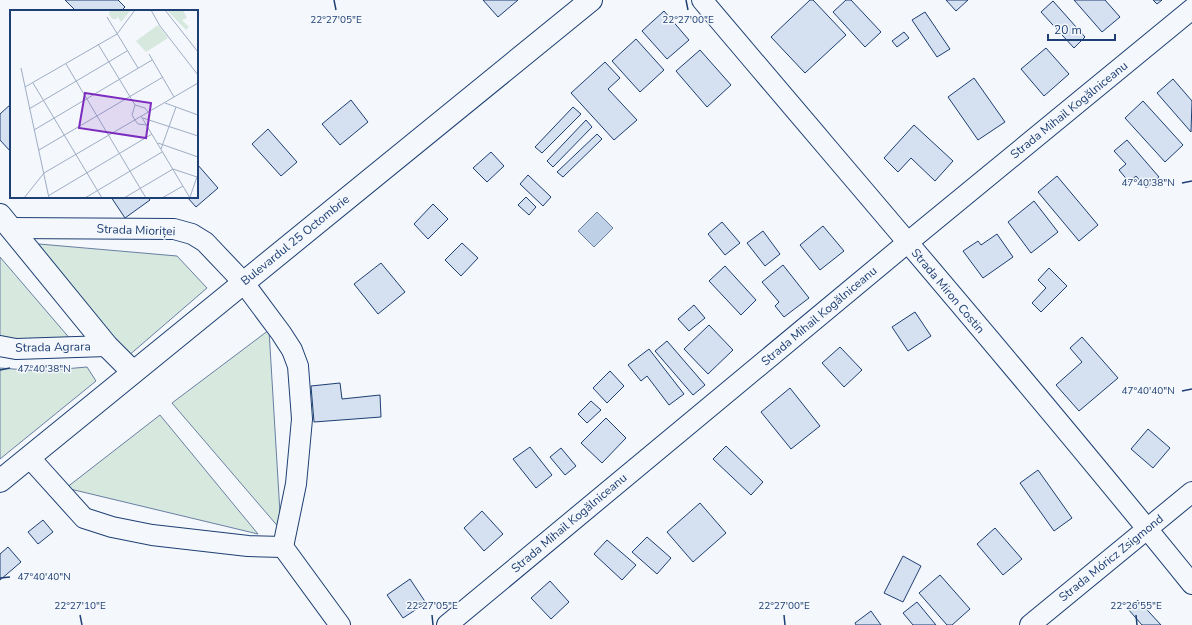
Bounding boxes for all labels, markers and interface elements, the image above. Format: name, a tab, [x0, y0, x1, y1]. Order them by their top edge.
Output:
inset map	[10, 10, 198, 198]
text: 22°27'05"E	[310, 13, 362, 27]
text: 22°27'00"E	[662, 13, 714, 27]
scale bar	[1048, 16, 1115, 42]
text: 20 m	[1054, 22, 1082, 38]
street label: Strada Mihail Kogălniceanu	[1007, 58, 1131, 162]
text: 47°40'38"N	[1121, 176, 1175, 190]
street label: Bulevardul 25 Octombrie	[237, 191, 353, 289]
street label: Strada Mioriței	[96, 221, 176, 239]
street label: Strada Miron Costin	[908, 245, 988, 337]
street label: Strada Mihail Kogălniceanu	[758, 263, 880, 369]
street label: Strada Agrara	[15, 338, 91, 356]
text: 47°40'38"N	[17, 362, 71, 376]
text: 47°40'40"N	[1121, 384, 1175, 398]
street label: Strada Mihail Kogălniceanu	[508, 470, 630, 576]
street label: Strada Móricz Zsigmond	[1055, 511, 1167, 605]
text: 47°40'40"N	[17, 570, 71, 584]
text: 22°27'10"E	[54, 599, 106, 613]
text: 22°27'05"E	[406, 599, 458, 613]
text: 22°27'00"E	[758, 599, 810, 613]
text: 22°26'55"E	[1110, 599, 1162, 613]

